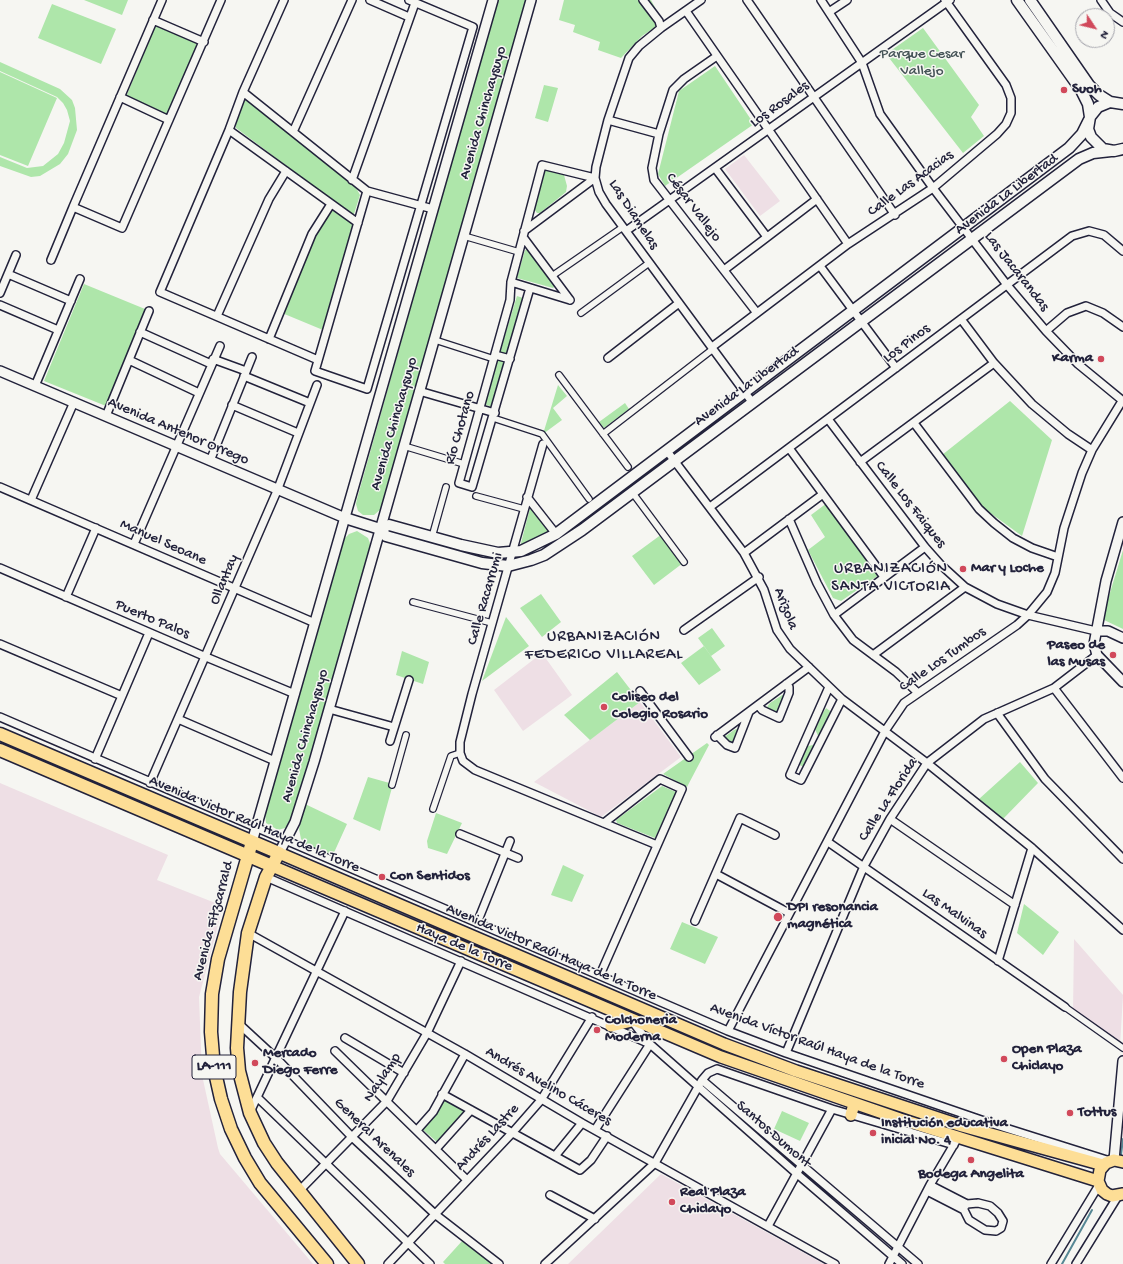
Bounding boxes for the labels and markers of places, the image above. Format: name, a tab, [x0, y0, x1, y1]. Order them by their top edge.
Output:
place label: Suoh	[1072, 81, 1102, 99]
marker: Suoh	[1059, 85, 1069, 95]
place label: Karma	[1052, 350, 1093, 368]
marker: Karma	[1096, 354, 1106, 364]
place label: Mar y Loche	[971, 560, 1044, 578]
marker: Mar y Loche	[958, 564, 968, 574]
place label: Paseo de las Musas	[1047, 637, 1105, 672]
marker: Paseo de las Musas	[1108, 650, 1118, 660]
place label: Coliseo del Colegio Rosario	[612, 689, 708, 724]
marker: Coliseo del Colegio Rosario	[599, 702, 609, 712]
place label: Con Sentidos	[390, 868, 470, 886]
marker: Con Sentidos	[377, 872, 387, 882]
place label: DPI resonancia magnética	[787, 899, 878, 934]
marker: DPI resonancia magnética	[772, 911, 784, 923]
place label: Colchoneria Moderna	[605, 1012, 677, 1047]
marker: Colchoneria Moderna	[592, 1025, 602, 1035]
place label: Open Plaza Chiclayo	[1012, 1041, 1082, 1076]
place label: Mercado Diego Ferre	[263, 1045, 337, 1080]
marker: Open Plaza Chiclayo	[999, 1054, 1009, 1064]
marker: Mercado Diego Ferre	[250, 1058, 260, 1068]
place label: Tottus	[1078, 1104, 1116, 1122]
marker: Tottus	[1065, 1108, 1075, 1118]
place label: Institución educativa inicial No. 4	[881, 1115, 1008, 1150]
marker: Institución educativa inicial No. 4	[868, 1128, 878, 1138]
marker: Bodega Angelita	[966, 1155, 976, 1165]
place label: Bodega Angelita	[918, 1166, 1024, 1184]
place label: Real Plaza Chiclayo	[680, 1184, 746, 1219]
marker: Real Plaza Chiclayo	[667, 1197, 677, 1207]

